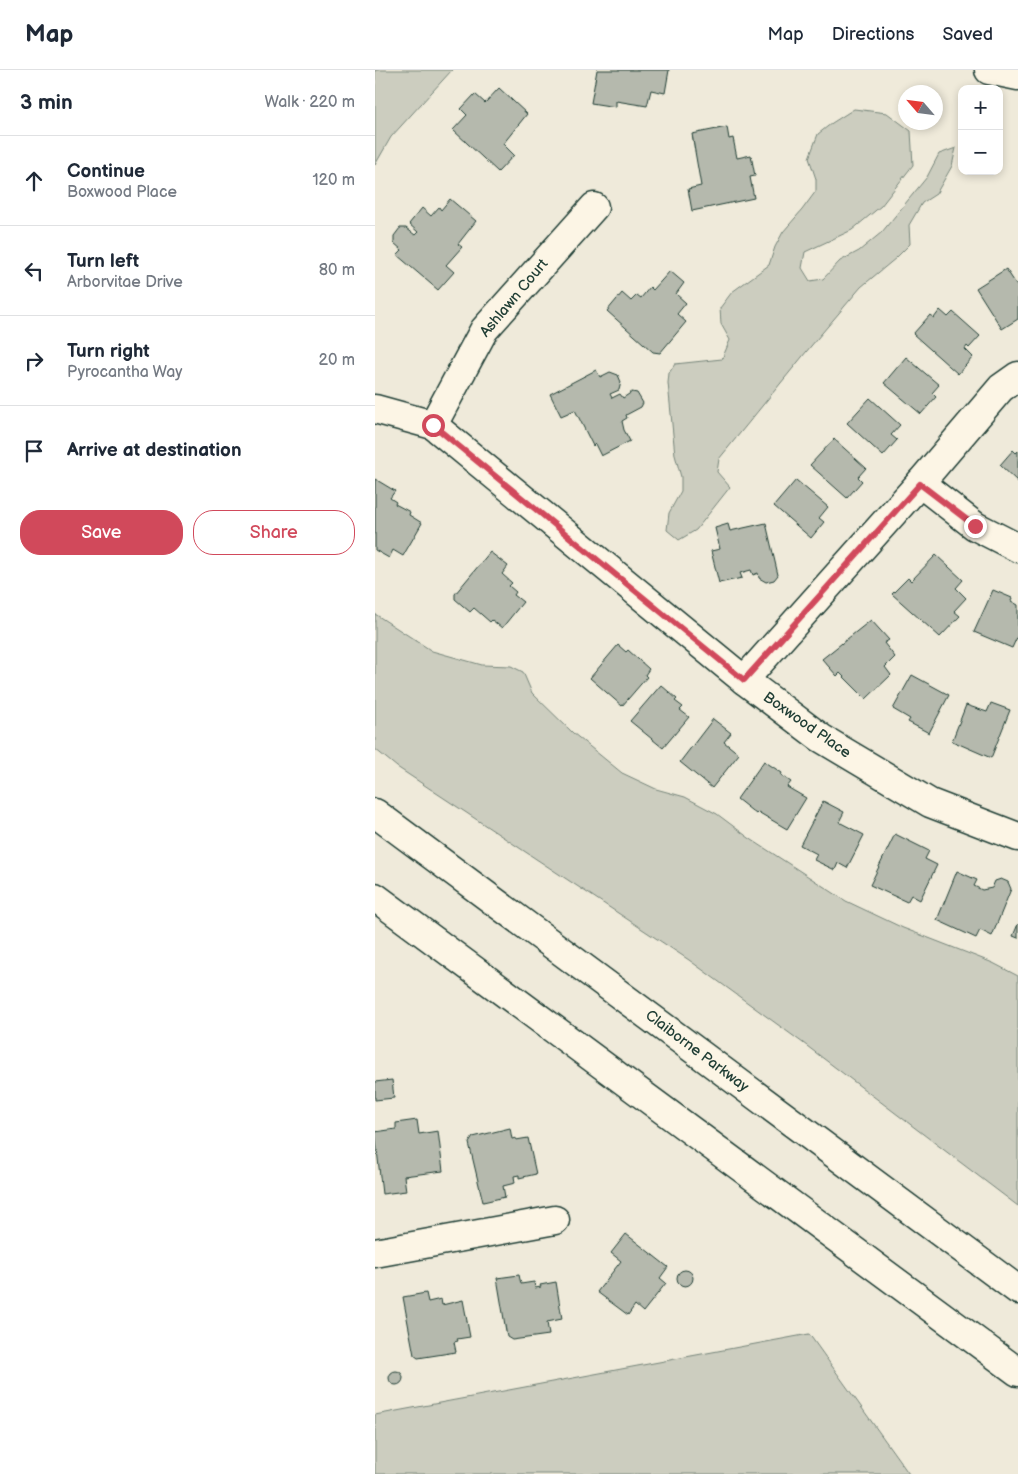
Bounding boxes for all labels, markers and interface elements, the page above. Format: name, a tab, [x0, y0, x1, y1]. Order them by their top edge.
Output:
text: Map	[25, 20, 73, 49]
text: Map	[768, 24, 804, 45]
text: Directions	[832, 24, 914, 45]
text: Saved	[942, 24, 993, 45]
north arrow	[898, 85, 943, 130]
map controls	[958, 85, 1003, 175]
button: +	[958, 85, 1003, 130]
text: 3 min	[20, 90, 73, 115]
text: Walk · 220 m	[265, 93, 355, 112]
button: −	[958, 130, 1003, 175]
text: Continue	[67, 160, 145, 183]
icon: ahead	[20, 167, 48, 195]
text: 120 m	[312, 171, 355, 190]
text: Boxwood Place	[67, 183, 177, 202]
text: Turn left	[67, 250, 139, 273]
street label: Ashlawn Court	[476, 255, 552, 341]
icon: left	[20, 257, 48, 285]
text: 80 m	[319, 261, 355, 280]
text: Arborvitae Drive	[67, 273, 183, 292]
text: Turn right	[67, 340, 150, 363]
icon: right	[20, 347, 48, 375]
text: 20 m	[319, 351, 355, 370]
text: Pyrocantha Way	[67, 363, 183, 382]
route start	[422, 414, 445, 437]
icon: arrive	[20, 437, 48, 465]
text: Arrive at destination	[67, 439, 242, 462]
button: Save	[20, 510, 183, 555]
button: Share	[193, 510, 355, 555]
route end	[964, 515, 987, 538]
street label: Boxwood Place	[759, 688, 855, 762]
street label: Claiborne Parkway	[641, 1006, 753, 1096]

